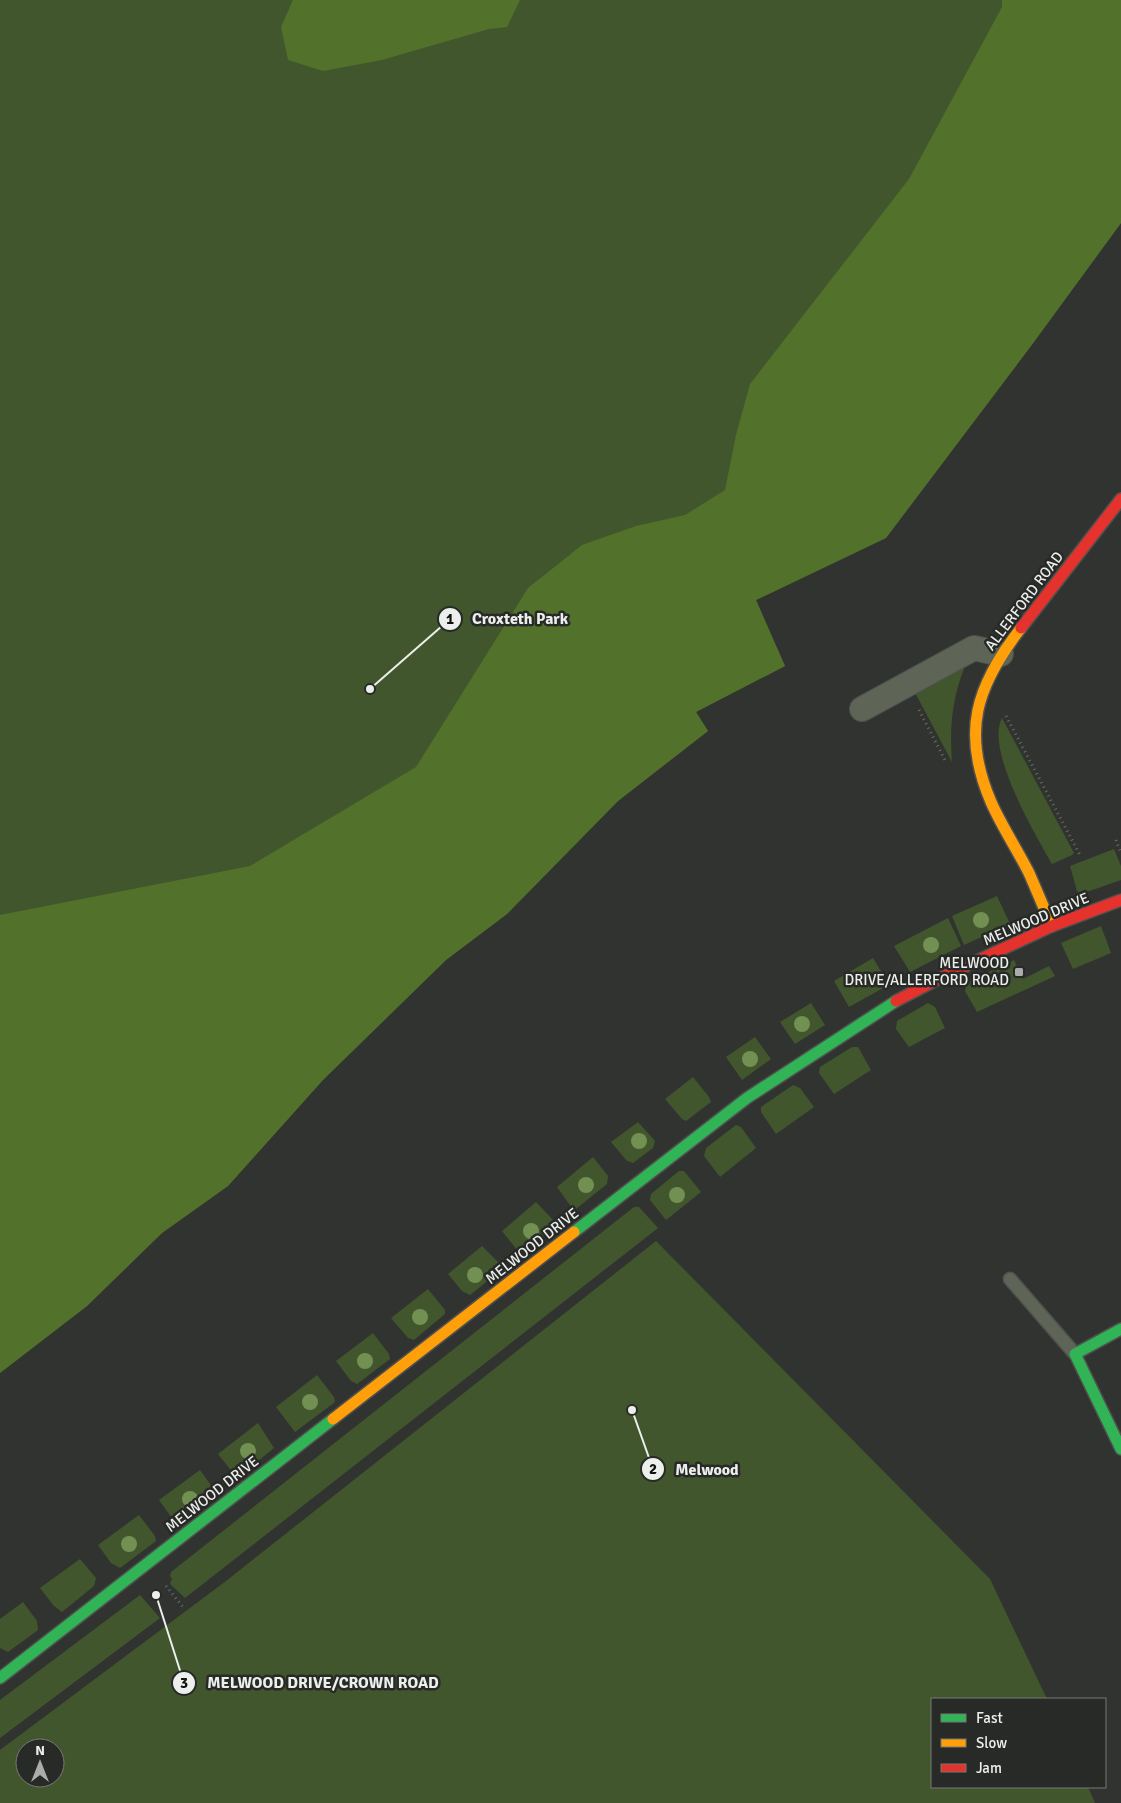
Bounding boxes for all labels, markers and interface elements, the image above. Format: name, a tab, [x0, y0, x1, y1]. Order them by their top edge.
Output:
street label: ALLERFORD ROAD	[981, 548, 1067, 654]
callout: Croxteth Park	[437, 603, 578, 634]
text: Croxteth Park	[472, 609, 569, 629]
text: 1	[446, 610, 454, 628]
street label: MELWOOD DRIVE	[980, 889, 1092, 949]
place label: MELWOOD DRIVE/ALLERFORD ROAD	[845, 954, 1009, 989]
marker: MELWOOD DRIVE/ALLERFORD ROAD	[1013, 966, 1025, 978]
street label: MELWOOD DRIVE	[482, 1204, 582, 1288]
street label: MELWOOD DRIVE	[162, 1452, 262, 1536]
callout: Melwood	[641, 1454, 749, 1485]
text: 2	[649, 1460, 657, 1478]
text: Melwood	[675, 1460, 739, 1480]
callout: MELWOOD DRIVE/CROWN ROAD	[172, 1667, 449, 1698]
text: MELWOOD DRIVE/CROWN ROAD	[207, 1673, 439, 1693]
text: 3	[180, 1674, 188, 1692]
legend	[931, 1698, 1106, 1788]
text: Fast	[976, 1709, 1003, 1727]
text: Slow	[976, 1734, 1007, 1752]
north arrow	[15, 1738, 65, 1788]
text: N	[35, 1742, 45, 1759]
text: Jam	[976, 1759, 1002, 1777]

